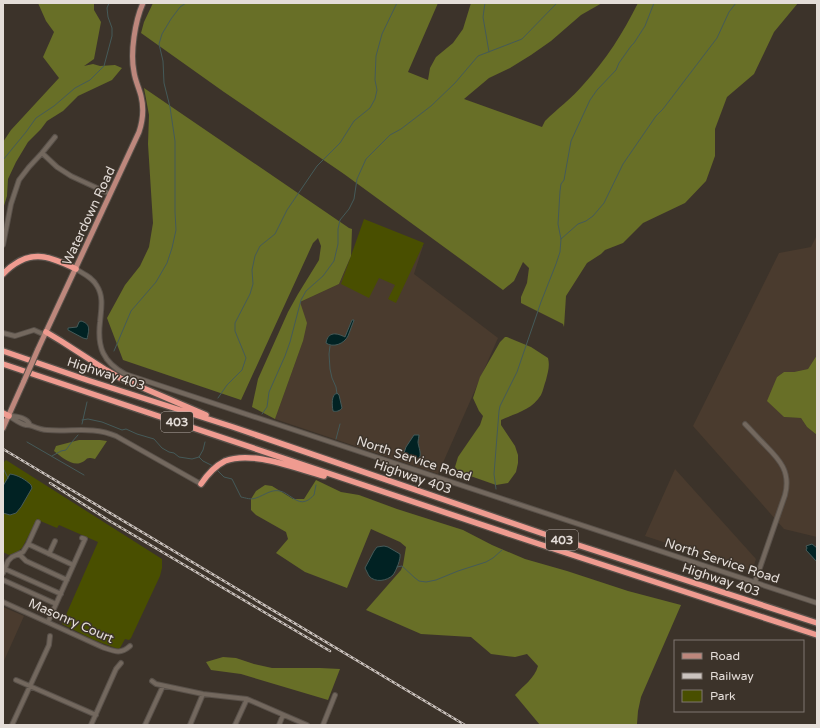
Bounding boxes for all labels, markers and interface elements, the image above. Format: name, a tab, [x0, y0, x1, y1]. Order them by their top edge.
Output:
street label: Waterdown Road	[59, 164, 119, 268]
street label: Highway 403	[65, 354, 147, 394]
road number: 403	[161, 412, 193, 432]
street label: North Service Road	[354, 433, 474, 485]
street label: Highway 403	[372, 456, 454, 498]
road number: 403	[546, 530, 578, 550]
street label: North Service Road	[662, 535, 782, 587]
street label: Highway 403	[680, 560, 762, 600]
street label: Masonry Court	[26, 595, 116, 647]
legend	[674, 640, 804, 712]
text: Road	[710, 649, 740, 663]
text: Railway	[710, 669, 754, 683]
text: Park	[710, 689, 736, 703]

